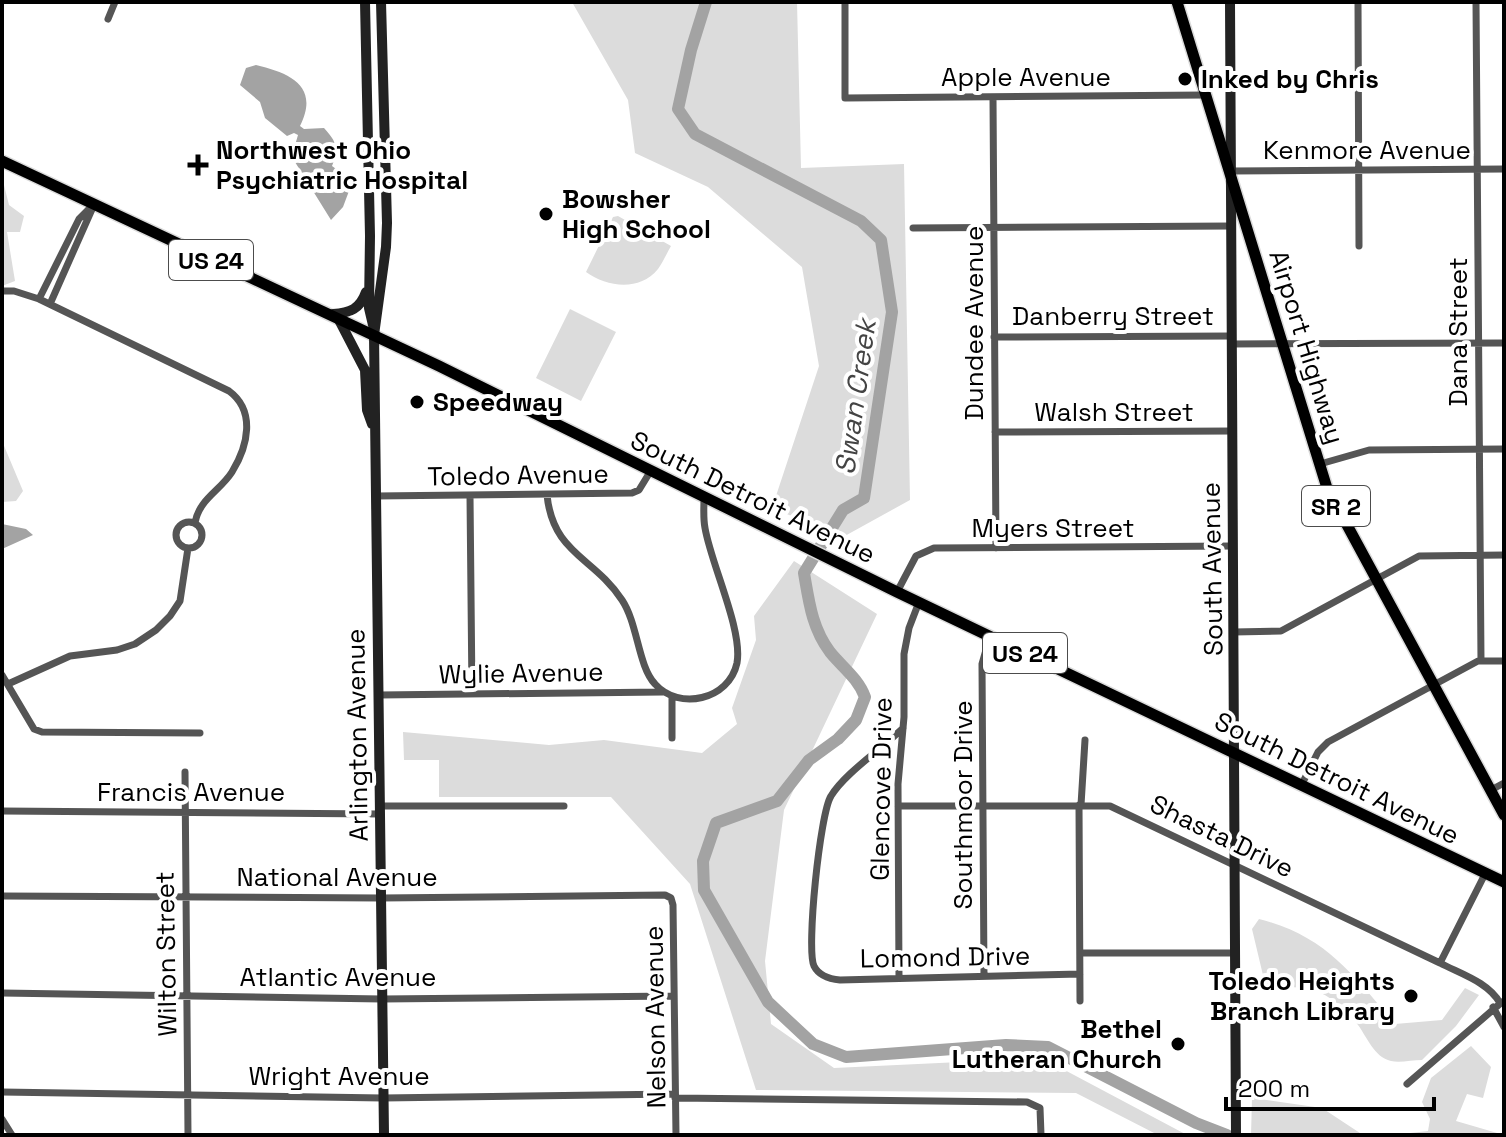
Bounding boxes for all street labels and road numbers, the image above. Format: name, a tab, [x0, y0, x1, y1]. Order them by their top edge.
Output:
street label: Apple Avenue	[941, 60, 1111, 94]
street label: Kenmore Avenue	[1263, 133, 1471, 167]
street label: Dundee Avenue	[957, 226, 991, 420]
road number: US 24	[169, 240, 253, 280]
street label: Airport Highway	[1261, 246, 1353, 448]
street label: Dana Street	[1441, 257, 1475, 407]
street label: Danberry Street	[1012, 299, 1214, 333]
street label: Walsh Street	[1034, 395, 1194, 429]
street label: South Detroit Avenue	[625, 423, 881, 571]
street label: Toledo Avenue	[427, 456, 609, 494]
street label: South Avenue	[1193, 482, 1231, 656]
road number: SR 2	[1302, 486, 1370, 526]
street label: Myers Street	[971, 511, 1135, 545]
street label: Arlington Avenue	[338, 628, 376, 842]
road number: US 24	[983, 633, 1067, 673]
street label: Wylie Avenue	[438, 655, 604, 691]
street label: Glencove Drive	[862, 697, 900, 881]
street label: Southmoor Drive	[946, 700, 980, 910]
street label: South Detroit Avenue	[1209, 704, 1465, 852]
street label: Francis Avenue	[97, 775, 285, 809]
street label: Shasta Drive	[1144, 787, 1300, 885]
street label: National Avenue	[236, 860, 438, 894]
street label: Wilton Street	[148, 871, 184, 1037]
street label: Nelson Avenue	[636, 925, 674, 1109]
street label: Lomond Drive	[860, 939, 1030, 975]
street label: Atlantic Avenue	[240, 960, 436, 994]
street label: Wright Avenue	[248, 1059, 430, 1093]

